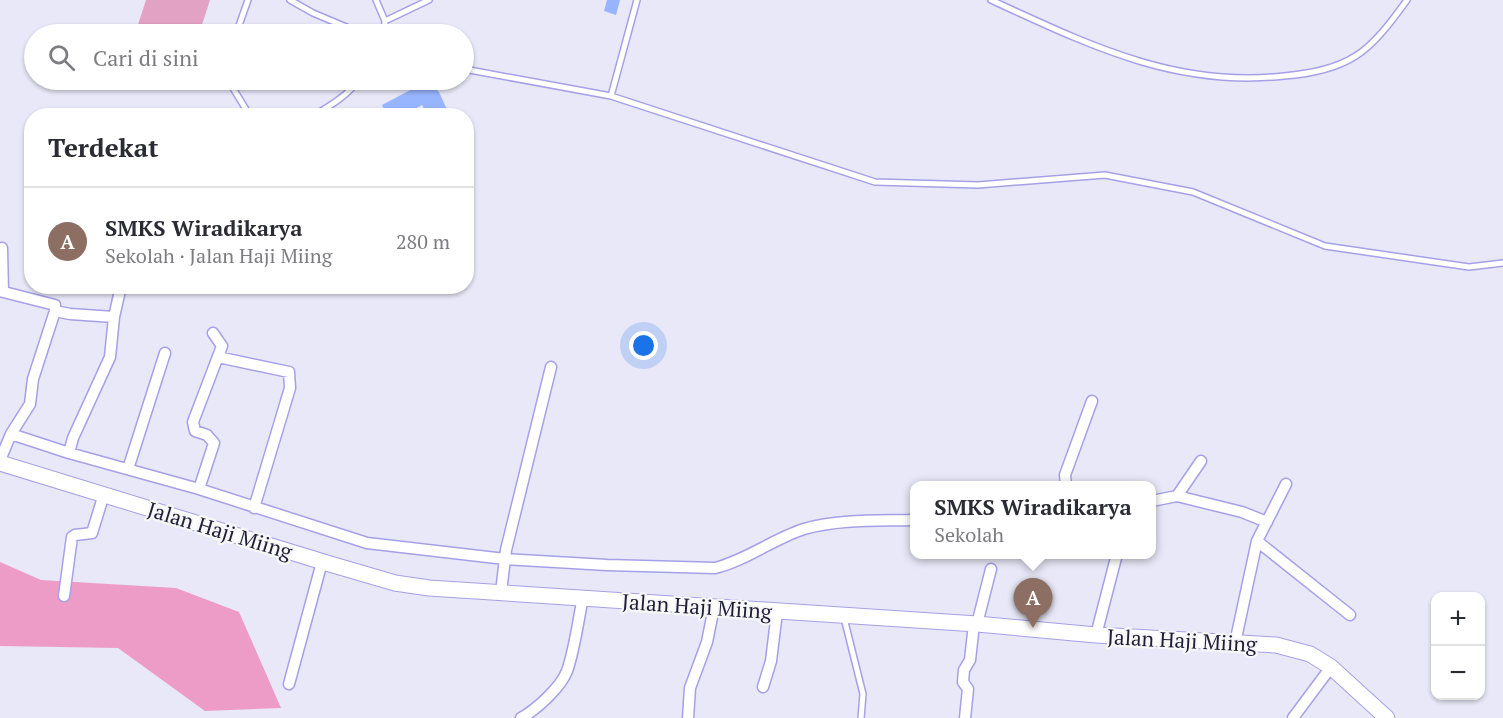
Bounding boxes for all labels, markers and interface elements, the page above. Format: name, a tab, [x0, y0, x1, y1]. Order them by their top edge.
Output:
search box	[24, 24, 474, 90]
icon: search	[45, 41, 78, 74]
text: Cari di sini	[93, 43, 199, 72]
text: Terdekat	[48, 130, 159, 164]
text: SMKS Wiradikarya	[105, 213, 302, 242]
text: A	[60, 228, 75, 255]
text: 280 m	[396, 228, 450, 255]
text: Sekolah · Jalan Haji Miing	[105, 242, 332, 269]
your location	[629, 331, 658, 360]
popup	[910, 481, 1156, 559]
text: SMKS Wiradikarya	[934, 492, 1132, 521]
street label: Jalan Haji Miing	[144, 495, 297, 566]
text: Sekolah	[934, 521, 1004, 548]
pin: A	[1014, 578, 1052, 628]
street label: Jalan Haji Miing	[621, 587, 774, 625]
map controls	[1431, 592, 1485, 700]
button: +	[1431, 592, 1485, 646]
street label: Jalan Haji Miing	[1106, 622, 1259, 658]
button: −	[1431, 646, 1485, 700]

